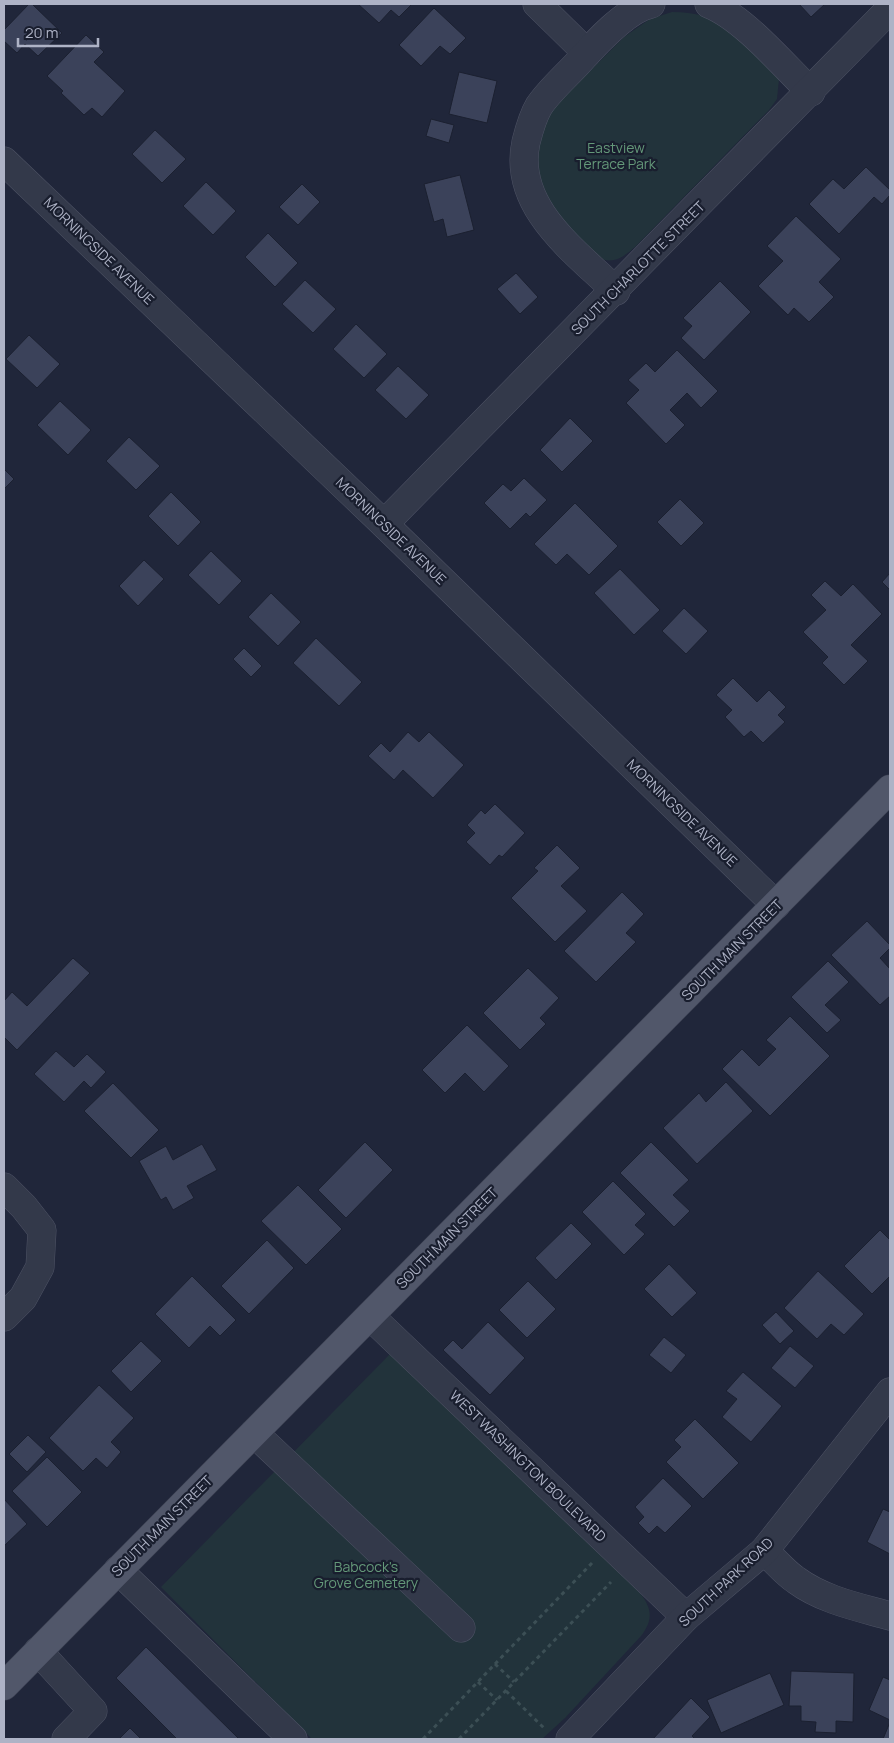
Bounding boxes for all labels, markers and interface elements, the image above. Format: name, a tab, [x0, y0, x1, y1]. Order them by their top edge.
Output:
scale bar	[18, 15, 98, 47]
text: 20 m	[25, 22, 58, 43]
park label: Eastview Terrace Park	[576, 138, 657, 173]
street label: MORNINGSIDE AVENUE	[40, 193, 159, 308]
street label: SOUTH CHARLOTTE STREET	[567, 196, 709, 339]
street label: MORNINGSIDE AVENUE	[332, 473, 451, 588]
street label: MORNINGSIDE AVENUE	[623, 755, 742, 870]
street label: SOUTH MAIN STREET	[677, 894, 787, 1004]
street label: SOUTH MAIN STREET	[392, 1182, 502, 1292]
street label: WEST WASHINGTON BOULEVARD	[446, 1386, 611, 1546]
street label: SOUTH MAIN STREET	[107, 1470, 217, 1580]
street label: SOUTH PARK ROAD	[674, 1533, 777, 1630]
park label: Babcock's Grove Cemetery	[314, 1557, 419, 1592]

